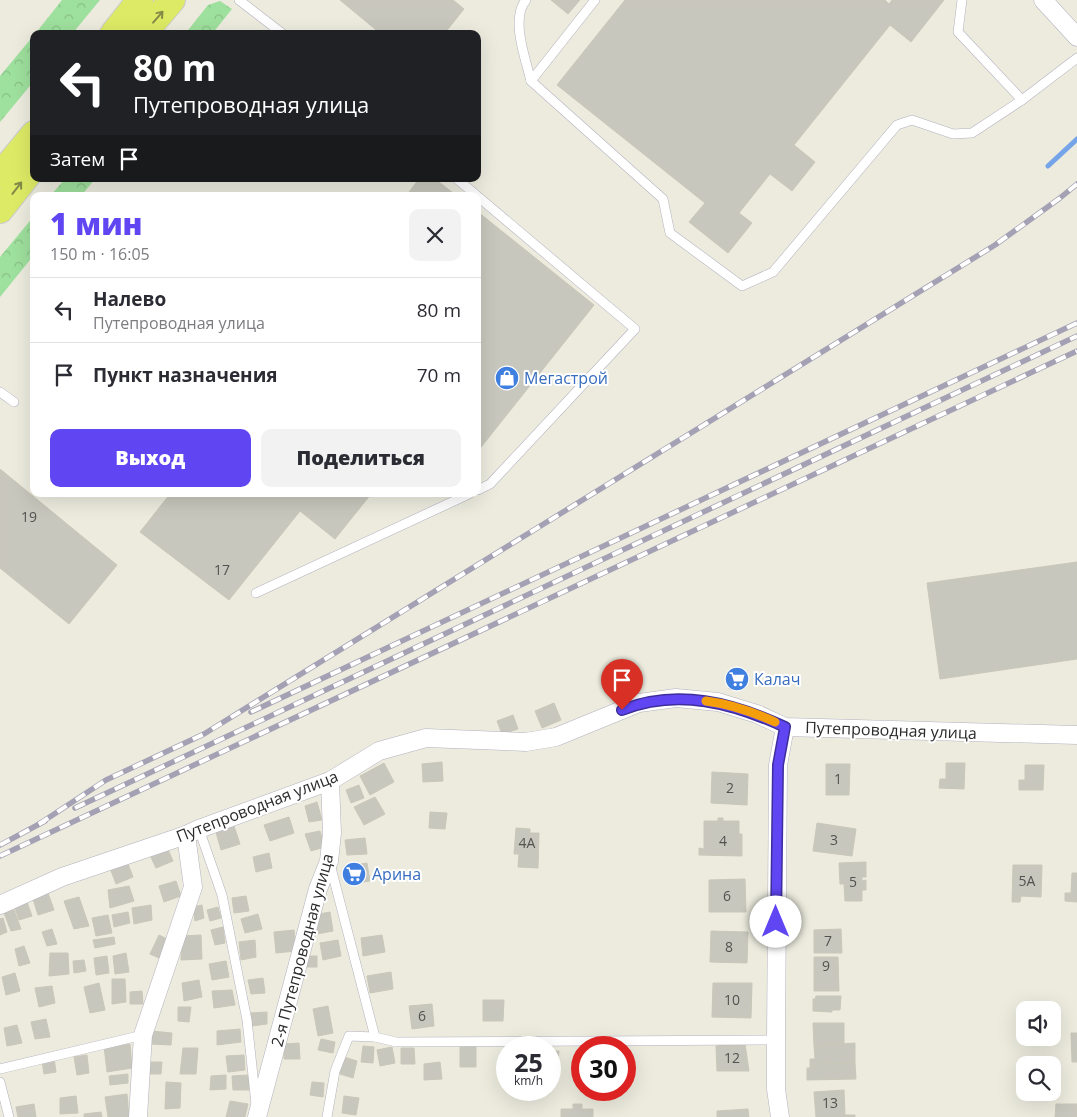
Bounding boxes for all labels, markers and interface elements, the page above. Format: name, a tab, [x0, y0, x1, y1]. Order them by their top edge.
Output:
one-way arrow	[152, 11, 163, 24]
text: 80 m	[133, 44, 216, 91]
icon: left	[50, 50, 115, 115]
text: Путепроводная улица	[133, 89, 369, 119]
icon: arrive	[115, 145, 143, 173]
text: Затем	[50, 146, 105, 172]
one-way arrow	[11, 182, 22, 195]
text: 1 мин	[50, 203, 143, 244]
button: close	[409, 209, 461, 261]
text: 150 m · 16:05	[50, 243, 150, 265]
text: Налево	[93, 286, 166, 312]
icon: left	[50, 296, 78, 324]
text: 80 m	[417, 297, 461, 323]
text: Путепроводная улица	[93, 312, 265, 334]
icon: arrive	[50, 361, 78, 389]
text: Пункт назначения	[93, 362, 278, 388]
text: 70 m	[417, 362, 461, 388]
shop icon: Мегастрой	[494, 365, 520, 391]
place label: Мегастрой	[524, 367, 608, 389]
button: Выход	[50, 429, 251, 487]
button: Поделиться	[261, 429, 461, 487]
house number: 19	[21, 507, 37, 526]
house number: 17	[214, 560, 230, 579]
pin	[601, 659, 643, 710]
icon: arrive	[608, 666, 636, 694]
supermarket icon: Калач	[724, 666, 750, 692]
place label: Калач	[754, 668, 800, 690]
street label: Путепроводная улица	[805, 716, 977, 744]
street label: Путепроводная улица	[173, 765, 341, 847]
house number: 1	[834, 769, 842, 788]
house number: 2	[726, 778, 734, 797]
house number: 3	[830, 830, 838, 849]
house number: 4	[719, 831, 727, 850]
house number: 4А	[519, 833, 536, 852]
street label: 2-я Путепроводная улица	[266, 851, 338, 1049]
supermarket icon: Арина	[341, 861, 367, 887]
place label: Арина	[372, 863, 421, 885]
house number: 5А	[1019, 871, 1036, 890]
house number: 5	[849, 872, 857, 891]
house number: 6	[723, 886, 731, 905]
position arrow	[749, 895, 801, 947]
house number: 7	[824, 931, 832, 950]
house number: 8	[725, 937, 733, 956]
house number: 9	[822, 956, 830, 975]
house number: 10	[724, 990, 740, 1009]
map controls	[1016, 1001, 1061, 1101]
button: sound	[1016, 1001, 1061, 1046]
house number: 6	[418, 1006, 426, 1025]
speed limit sign: 30	[571, 1036, 636, 1101]
text: 25	[514, 1045, 543, 1079]
house number: 12	[724, 1048, 740, 1067]
button: search	[1016, 1056, 1061, 1101]
text: km/h	[514, 1072, 543, 1089]
house number: 13	[822, 1093, 838, 1112]

